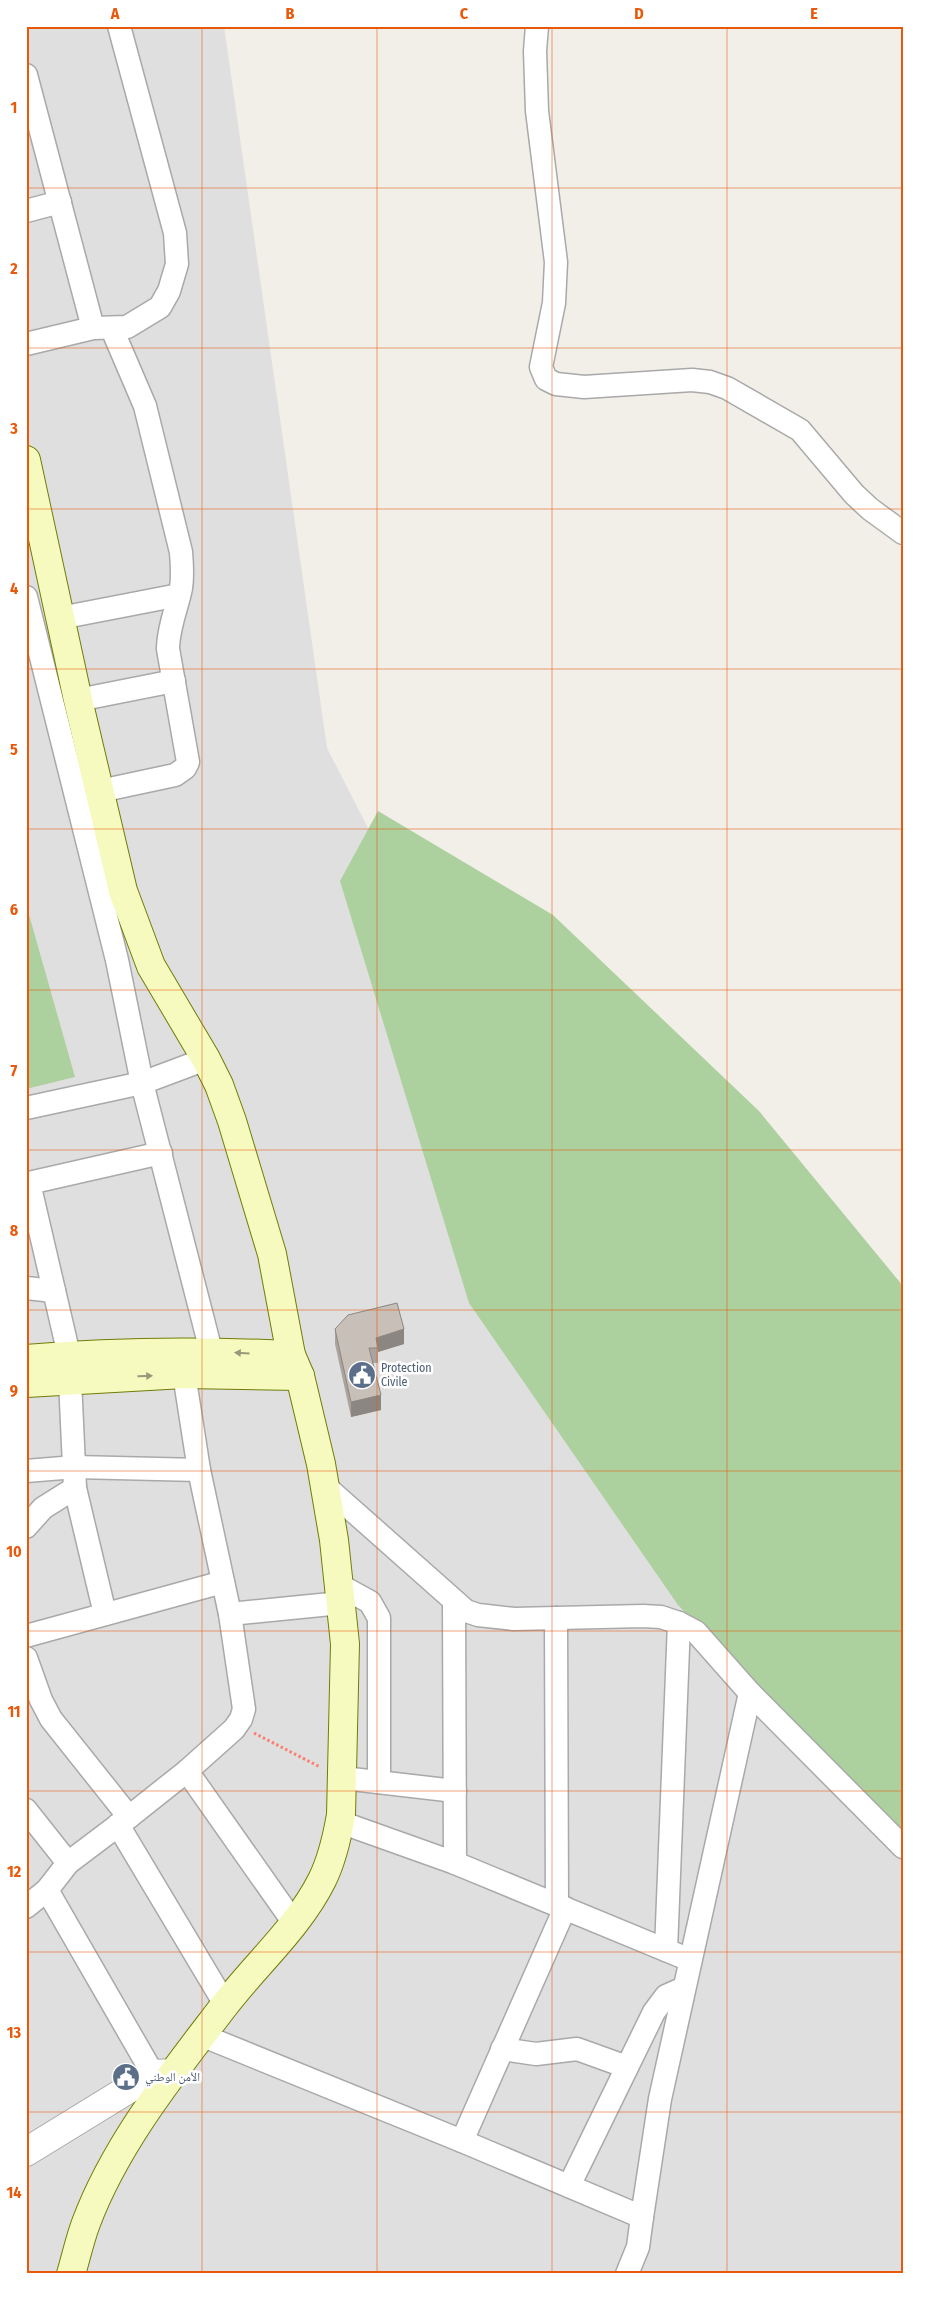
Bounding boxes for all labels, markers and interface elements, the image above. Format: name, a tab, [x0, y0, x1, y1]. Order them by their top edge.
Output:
text: A	[110, 4, 120, 23]
text: B	[286, 4, 295, 23]
text: C	[460, 4, 469, 23]
text: D	[634, 4, 644, 23]
text: E	[810, 4, 818, 23]
text: 1	[11, 98, 17, 117]
text: 2	[9, 259, 18, 278]
text: 3	[9, 419, 18, 438]
text: 4	[10, 579, 18, 598]
text: 5	[10, 740, 18, 759]
text: 6	[10, 900, 18, 919]
text: 7	[11, 1061, 18, 1080]
text: 8	[10, 1221, 19, 1240]
one-way arrow	[234, 1348, 250, 1356]
public building icon: Protection Civile	[347, 1360, 377, 1390]
place label: Protection Civile	[381, 1361, 432, 1389]
one-way arrow	[137, 1371, 153, 1379]
text: 9	[10, 1381, 18, 1400]
text: 10	[6, 1542, 22, 1561]
text: 11	[7, 1702, 21, 1721]
text: 12	[7, 1862, 22, 1881]
text: 13	[7, 2023, 22, 2042]
public building icon: الأمن الوطني	[111, 2062, 141, 2092]
place label: الأمن الوطني	[145, 2070, 200, 2087]
text: 14	[7, 2183, 22, 2202]

